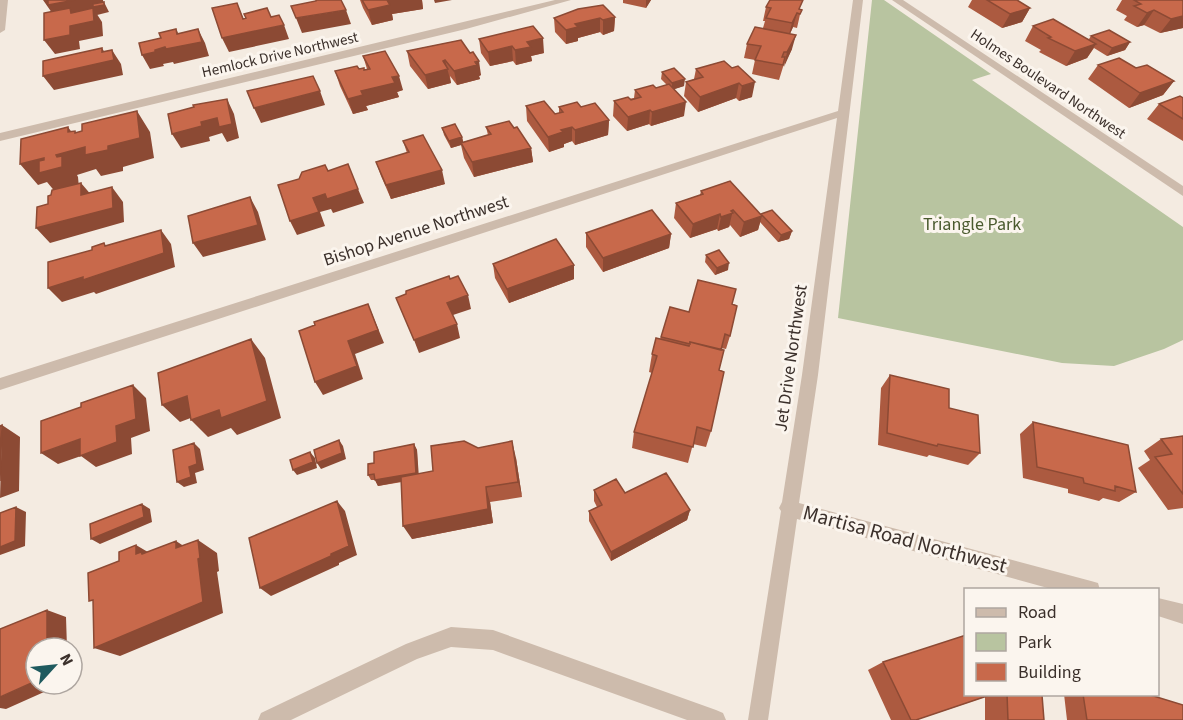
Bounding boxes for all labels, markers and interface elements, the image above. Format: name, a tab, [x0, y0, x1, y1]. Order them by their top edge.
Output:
street label: Holmes Boulevard Northwest	[966, 24, 1130, 144]
street label: Hemlock Drive Northwest	[200, 27, 360, 83]
street label: Bishop Avenue Northwest	[320, 189, 512, 273]
park label: Triangle Park	[923, 212, 1021, 237]
street label: Jet Drive Northwest	[768, 283, 814, 433]
street label: Martisa Road Northwest	[800, 497, 1010, 581]
legend	[964, 588, 1159, 696]
text: Road	[1018, 600, 1057, 625]
text: Park	[1018, 630, 1052, 655]
north arrow	[24, 636, 84, 696]
text: N	[54, 650, 79, 669]
text: Building	[1018, 660, 1081, 685]

